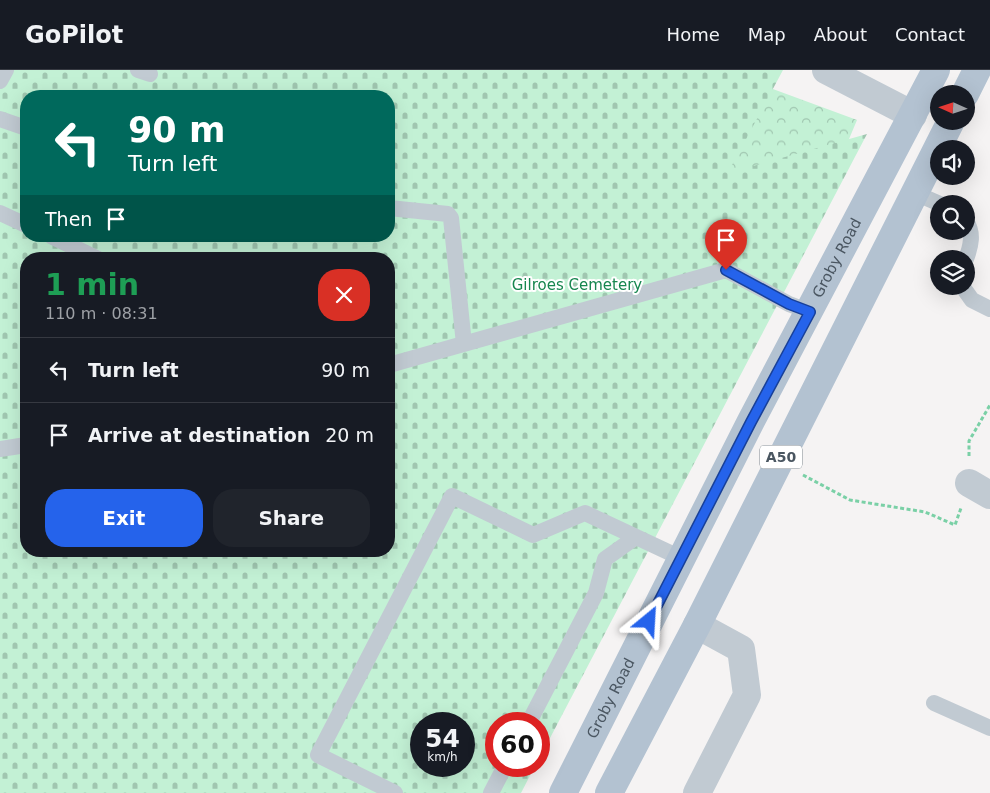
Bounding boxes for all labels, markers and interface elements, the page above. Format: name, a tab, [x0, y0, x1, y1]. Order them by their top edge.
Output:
text: GoPilot	[25, 21, 123, 49]
text: Home	[667, 24, 720, 45]
text: Map	[748, 24, 786, 45]
text: About	[814, 24, 867, 45]
text: Contact	[895, 24, 965, 45]
north arrow	[930, 85, 975, 130]
map controls	[930, 85, 975, 295]
icon: left	[45, 110, 110, 175]
text: 90 m	[128, 110, 225, 150]
button: sound	[930, 140, 975, 185]
text: Turn left	[128, 151, 217, 176]
button: search	[930, 195, 975, 240]
icon: arrive	[102, 205, 130, 233]
text: Then	[45, 208, 92, 230]
street label: Groby Road	[809, 215, 865, 301]
pin	[705, 219, 747, 270]
icon: arrive	[712, 226, 740, 254]
button: layers	[930, 250, 975, 295]
text: 1 min	[45, 267, 139, 302]
button: close	[318, 269, 370, 321]
park label: Gilroes Cemetery	[512, 276, 642, 294]
text: 110 m · 08:31	[45, 304, 158, 323]
icon: left	[45, 356, 73, 384]
text: Turn left	[88, 359, 179, 381]
text: 90 m	[321, 359, 370, 381]
icon: arrive	[45, 421, 73, 449]
text: Arrive at destination	[88, 424, 310, 446]
text: 20 m	[325, 424, 374, 446]
road number: A50	[760, 446, 802, 468]
button: Exit	[45, 489, 203, 547]
button: Share	[213, 489, 370, 547]
position arrow	[622, 594, 674, 646]
street label: Groby Road	[583, 655, 639, 742]
speed limit sign: 60	[485, 712, 550, 777]
text: 54	[425, 724, 460, 753]
text: km/h	[427, 750, 458, 764]

